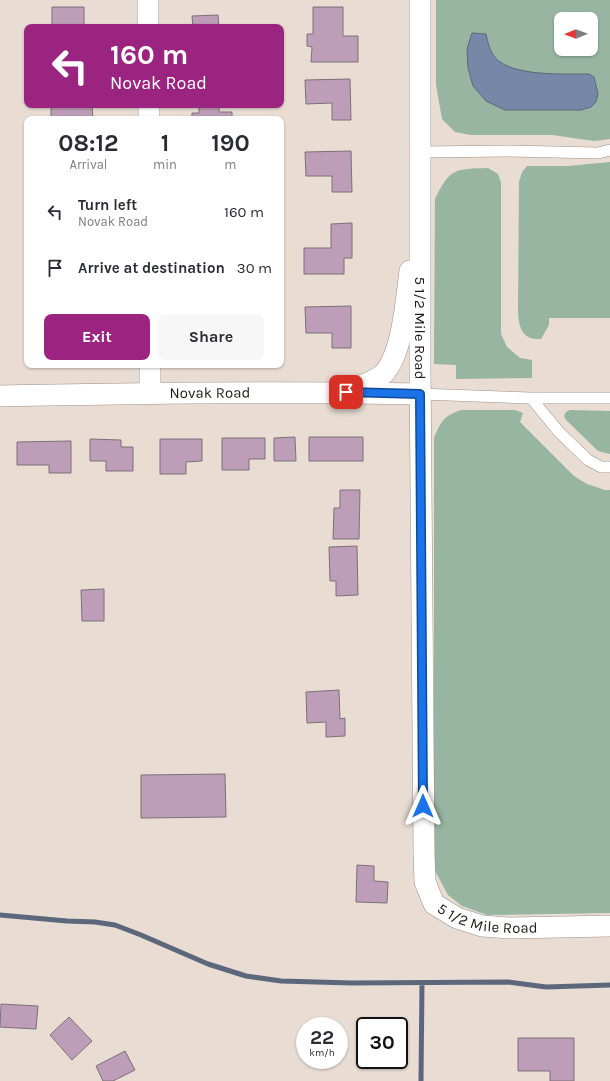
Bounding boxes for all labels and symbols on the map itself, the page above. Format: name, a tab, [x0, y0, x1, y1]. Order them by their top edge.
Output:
north arrow	[554, 12, 598, 56]
street label: 5 1/2 Mile Road	[411, 277, 429, 380]
pin	[329, 375, 363, 409]
street label: Novak Road	[169, 384, 250, 402]
position arrow	[402, 785, 444, 827]
street label: 5 1/2 Mile Road	[434, 899, 538, 937]
speed limit sign: 30	[356, 1017, 408, 1069]

